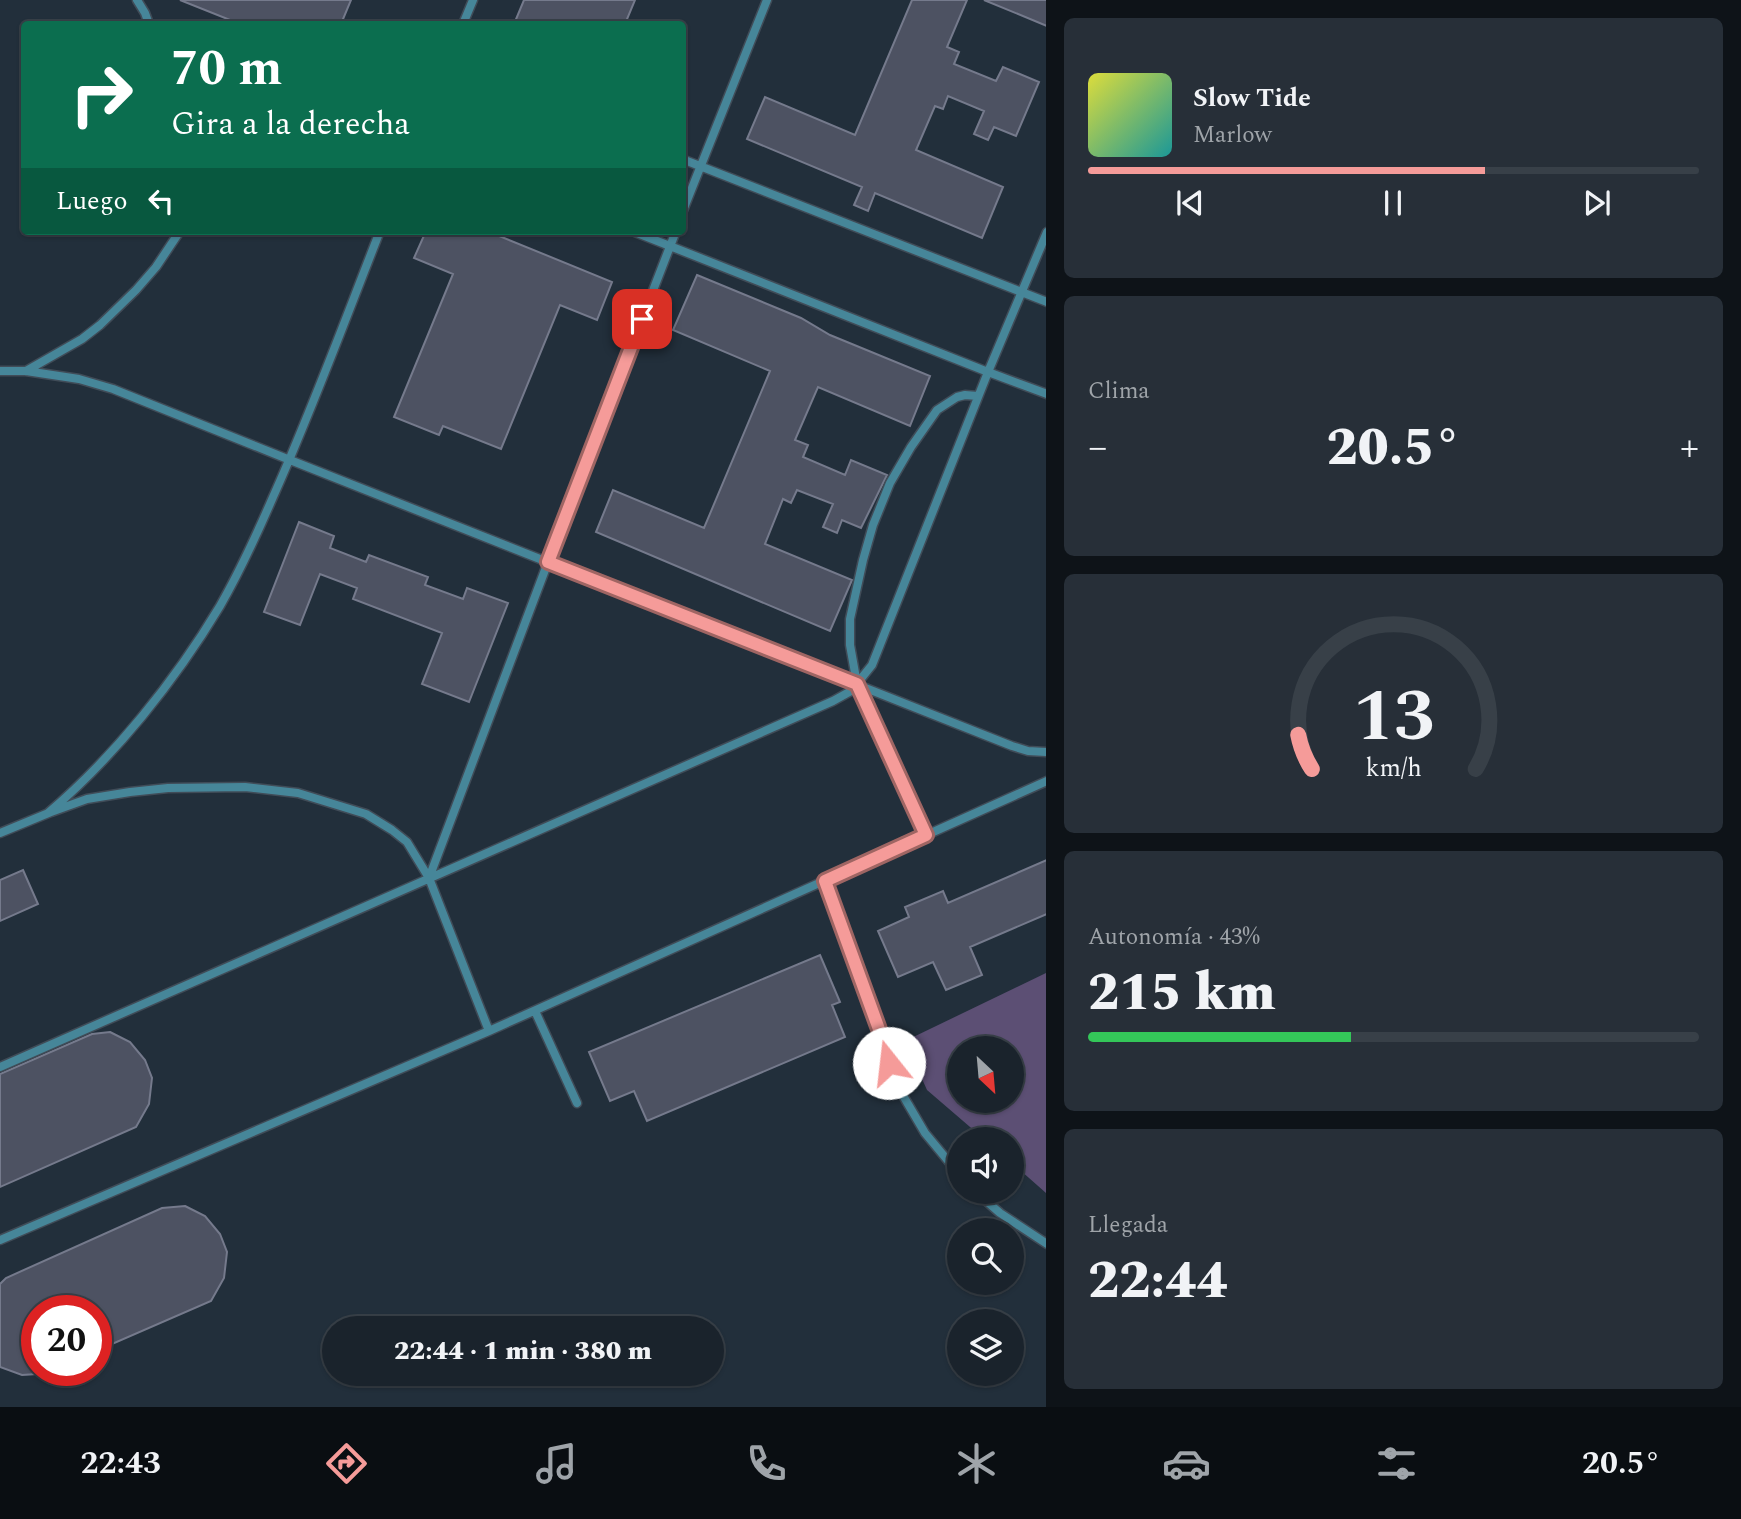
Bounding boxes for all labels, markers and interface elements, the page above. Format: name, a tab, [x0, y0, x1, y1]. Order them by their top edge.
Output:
text: 70 m	[171, 32, 282, 107]
icon: right	[56, 49, 147, 140]
text: Slow Tide	[1193, 78, 1311, 118]
text: Gira a la derecha	[171, 100, 410, 149]
text: Marlow	[1193, 118, 1272, 153]
text: Luego	[56, 181, 128, 221]
icon: left	[142, 182, 180, 220]
icon: previous	[1171, 184, 1209, 222]
icon: pause	[1374, 184, 1412, 222]
icon: next	[1578, 184, 1616, 222]
pin	[612, 289, 672, 349]
icon: arrive	[623, 300, 661, 338]
text: Clima	[1088, 374, 1150, 409]
text: 20.5°	[1326, 409, 1461, 488]
text: −	[1088, 419, 1107, 477]
text: +	[1680, 419, 1699, 477]
text: 13	[1353, 663, 1434, 774]
text: km/h	[1365, 750, 1422, 788]
text: Autonomía · 43%	[1088, 920, 1260, 955]
text: 215 km	[1088, 954, 1276, 1033]
position arrow	[852, 1026, 926, 1100]
north arrow	[947, 1036, 1024, 1113]
map controls	[947, 1036, 1024, 1386]
button: sound	[947, 1127, 1024, 1204]
text: Llegada	[1088, 1208, 1168, 1243]
button: search	[947, 1218, 1024, 1295]
text: 22:44	[1088, 1242, 1227, 1321]
speed limit sign: 20	[21, 1295, 112, 1386]
button: layers	[947, 1309, 1024, 1386]
text: 22:44 · 1 min · 380 m	[394, 1331, 652, 1371]
text: 22:43	[81, 1439, 161, 1488]
icon: directions	[322, 1439, 371, 1488]
icon: music	[532, 1439, 581, 1488]
icon: phone	[742, 1439, 791, 1488]
icon: climate	[952, 1439, 1001, 1488]
icon: car	[1162, 1439, 1211, 1488]
icon: filters	[1372, 1439, 1421, 1488]
text: 20.5°	[1582, 1439, 1660, 1488]

